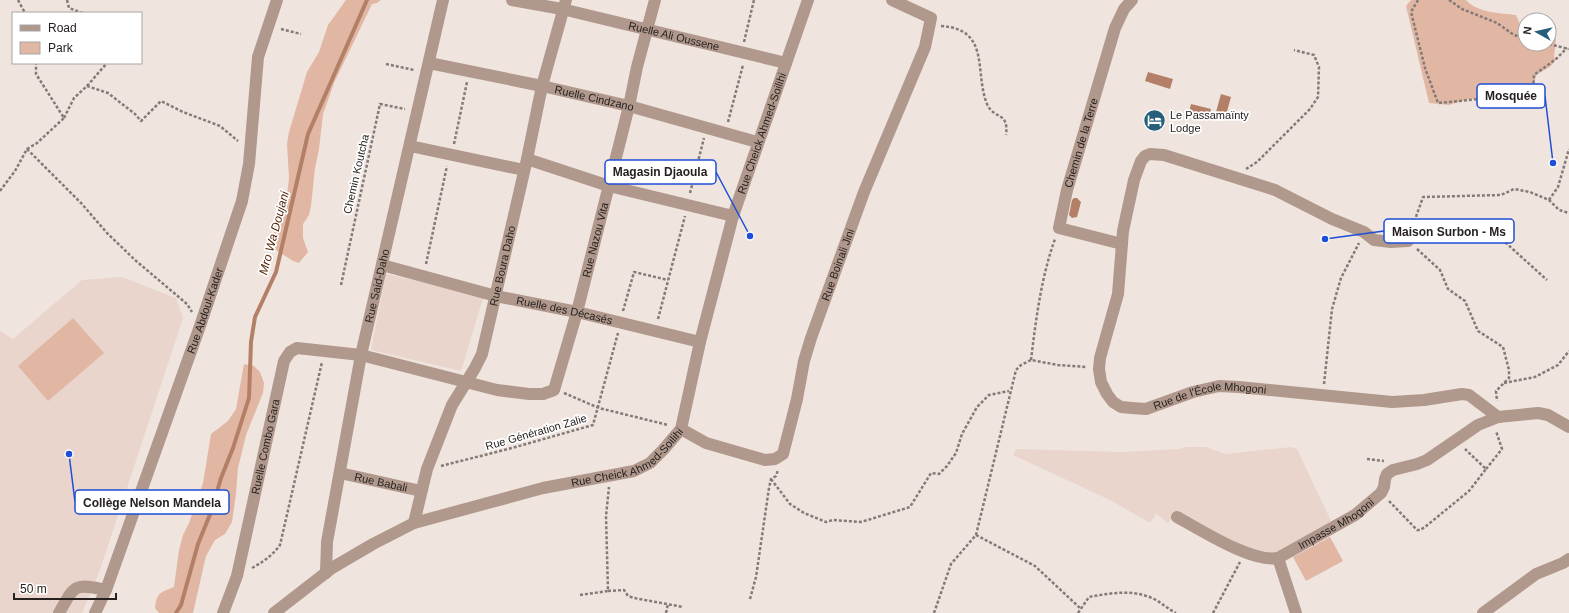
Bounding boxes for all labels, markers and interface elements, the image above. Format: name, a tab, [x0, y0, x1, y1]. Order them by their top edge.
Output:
legend	[12, 12, 142, 64]
north arrow	[1517, 12, 1557, 52]
street label: Ruelle Ali Oussene	[627, 19, 721, 53]
text: Road	[48, 21, 77, 35]
text: N	[1521, 26, 1534, 35]
text: Park	[48, 41, 74, 55]
street label: Rue Cheick Ahmed-Soilihi	[735, 71, 788, 195]
street label: Ruelle Cindzano	[554, 83, 635, 113]
callout: Mosquée	[1477, 84, 1545, 108]
text: Mosquée	[1485, 89, 1537, 103]
street label: Chemin de la Terre	[1062, 97, 1100, 189]
hotel icon: Le Passamaïnty Lodge	[1142, 108, 1168, 134]
place label: Le Passamaïnty Lodge	[1170, 109, 1249, 134]
street label: Chemin Koutcha	[341, 132, 371, 215]
callout: Magasin Djaoula	[605, 160, 716, 184]
text: Magasin Djaoula	[613, 165, 708, 179]
water label: Mro Wa Doujani	[256, 189, 292, 276]
street label: Rue Nazou Vita	[580, 200, 611, 279]
callout: Maison Surbon - Ms	[1384, 219, 1514, 243]
street label: Rue Boura Daho	[487, 224, 517, 307]
text: Maison Surbon - Ms	[1392, 225, 1506, 239]
street label: Rue Boinali Jini	[819, 227, 856, 302]
street label: Rue Said-Daho	[363, 248, 391, 324]
street label: Rue Abdoul-Kader	[185, 266, 225, 355]
street label: Ruelle des Décasés	[515, 294, 614, 327]
street label: Rue de l'École Mhogoni	[1152, 380, 1267, 412]
street label: Ruelle Combo Gara	[249, 397, 282, 495]
street label: Rue Génération Zalie	[484, 412, 588, 452]
street label: Rue Cheick Ahmed-Soilihi	[570, 425, 685, 489]
street label: Rue Babali	[353, 470, 409, 494]
callout: Collège Nelson Mandela	[75, 490, 229, 514]
text: Collège Nelson Mandela	[83, 496, 221, 510]
street label: Impasse Mhogoni	[1296, 496, 1376, 552]
scale bar	[14, 575, 116, 601]
text: 50 m	[20, 582, 47, 596]

